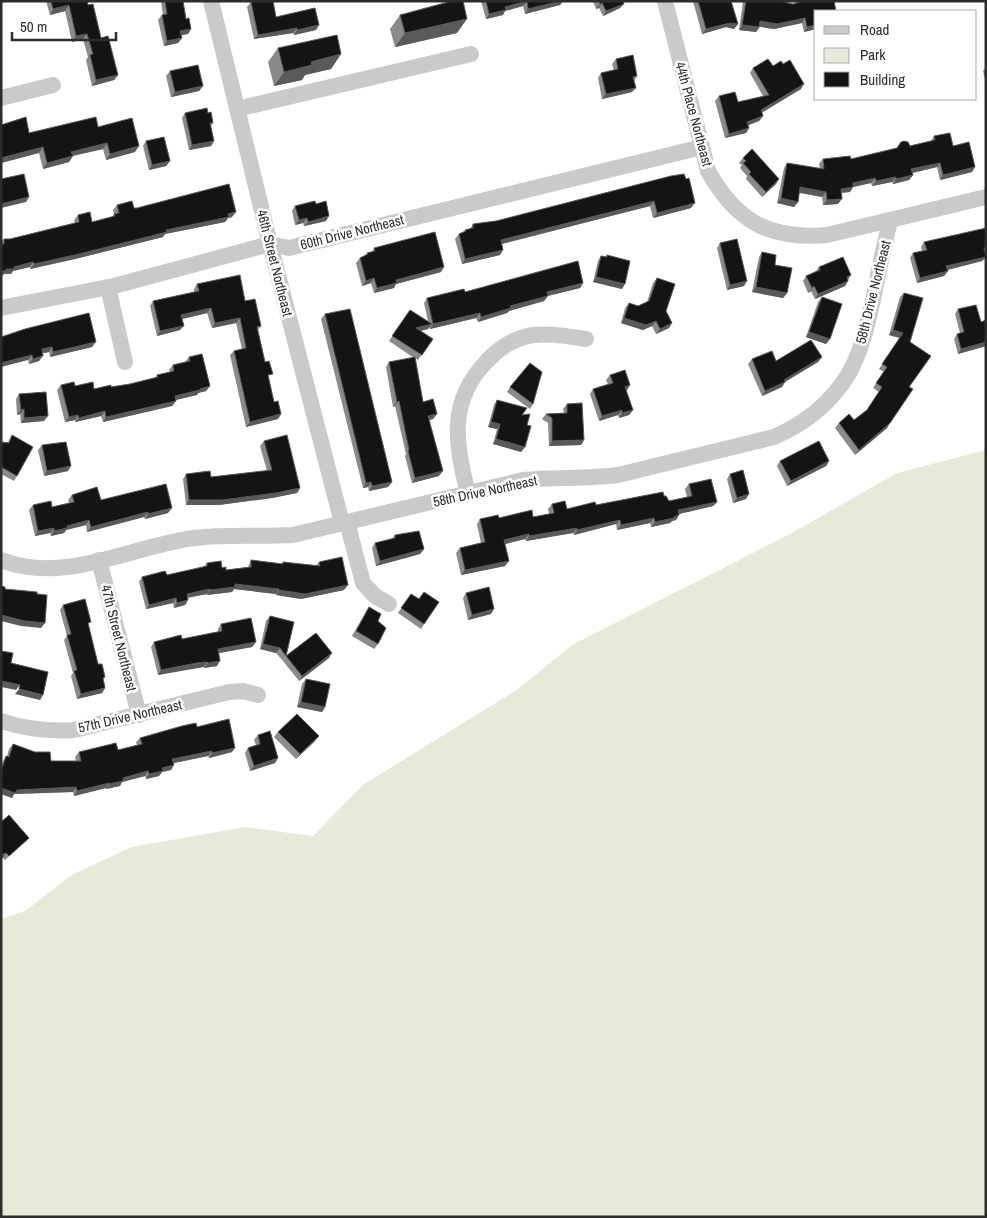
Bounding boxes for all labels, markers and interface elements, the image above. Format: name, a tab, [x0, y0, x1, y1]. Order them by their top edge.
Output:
scale bar	[12, 10, 116, 42]
legend	[814, 10, 977, 100]
text: 50 m	[20, 16, 47, 37]
text: Road	[860, 19, 889, 40]
text: Park	[860, 44, 886, 65]
street label: 44th Place Northeast	[671, 60, 717, 168]
text: Building	[860, 69, 905, 90]
street label: 46th Street Northeast	[253, 208, 297, 318]
street label: 60th Drive Northeast	[298, 210, 406, 254]
street label: 58th Drive Northeast	[851, 238, 895, 346]
street label: 58th Drive Northeast	[431, 471, 539, 511]
street label: 47th Street Northeast	[97, 583, 141, 693]
street label: 57th Drive Northeast	[76, 695, 184, 737]

